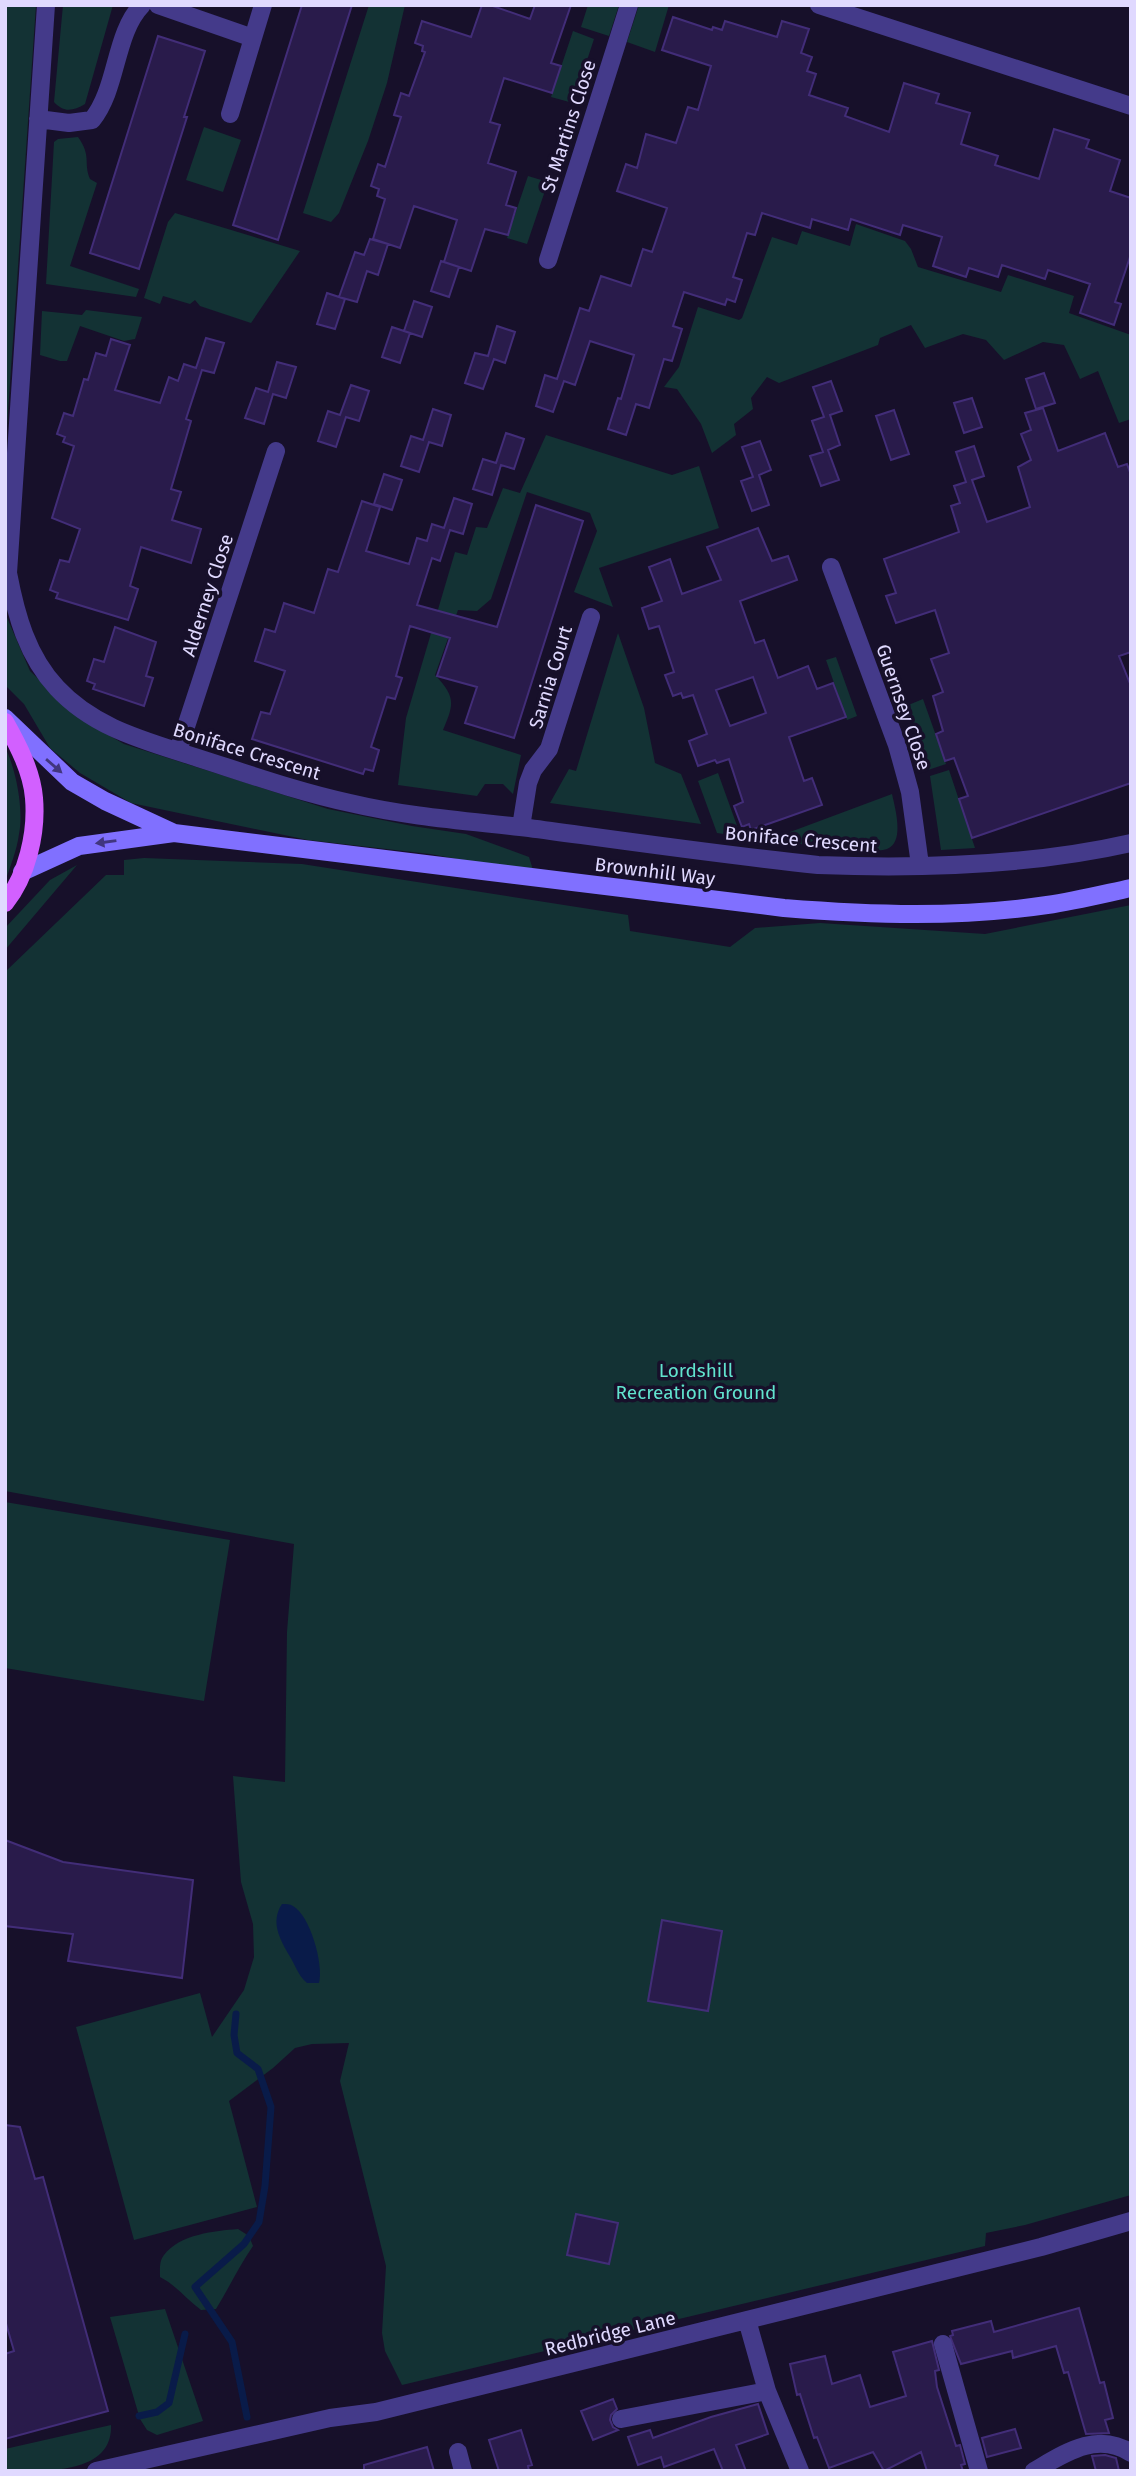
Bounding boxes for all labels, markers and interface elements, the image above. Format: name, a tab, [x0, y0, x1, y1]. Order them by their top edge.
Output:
street label: St Martins Close	[536, 57, 601, 195]
street label: Alderney Close	[177, 531, 238, 659]
street label: Sarnia Court	[524, 623, 577, 731]
street label: Guernsey Close	[871, 641, 936, 773]
street label: Boniface Crescent	[170, 718, 323, 785]
one-way arrow	[45, 758, 63, 774]
street label: Boniface Crescent	[724, 821, 878, 858]
one-way arrow	[95, 837, 117, 848]
street label: Brownhill Way	[593, 853, 717, 890]
park label: Lordshill Recreation Ground	[616, 1359, 776, 1404]
street label: Redbridge Lane	[542, 2306, 678, 2361]

